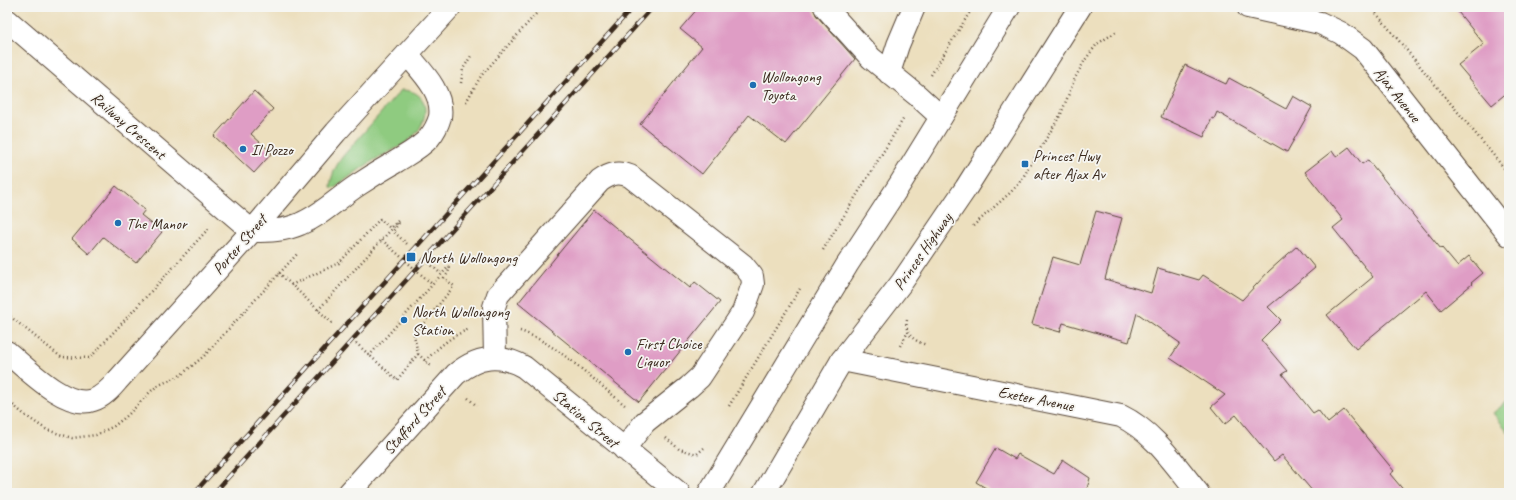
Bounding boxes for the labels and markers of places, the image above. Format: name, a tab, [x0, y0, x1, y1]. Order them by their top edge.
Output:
place label: Wollongong Toyota	[761, 67, 822, 105]
marker: Wollongong Toyota	[748, 80, 758, 90]
place label: Il Pozzo	[251, 140, 295, 160]
marker: Il Pozzo	[238, 144, 248, 154]
place label: Princes Hwy after Ajax Av	[1033, 146, 1106, 184]
marker: Princes Hwy after Ajax Av	[1020, 159, 1030, 169]
place label: The Manor	[126, 214, 188, 234]
marker: The Manor	[113, 218, 123, 228]
place label: North Wollongong	[420, 248, 518, 268]
marker: North Wollongong	[405, 251, 417, 263]
place label: North Wollongong Station	[412, 302, 510, 340]
marker: North Wollongong Station	[399, 315, 409, 325]
place label: First Choice Liquor	[636, 334, 703, 372]
marker: First Choice Liquor	[623, 347, 633, 357]

